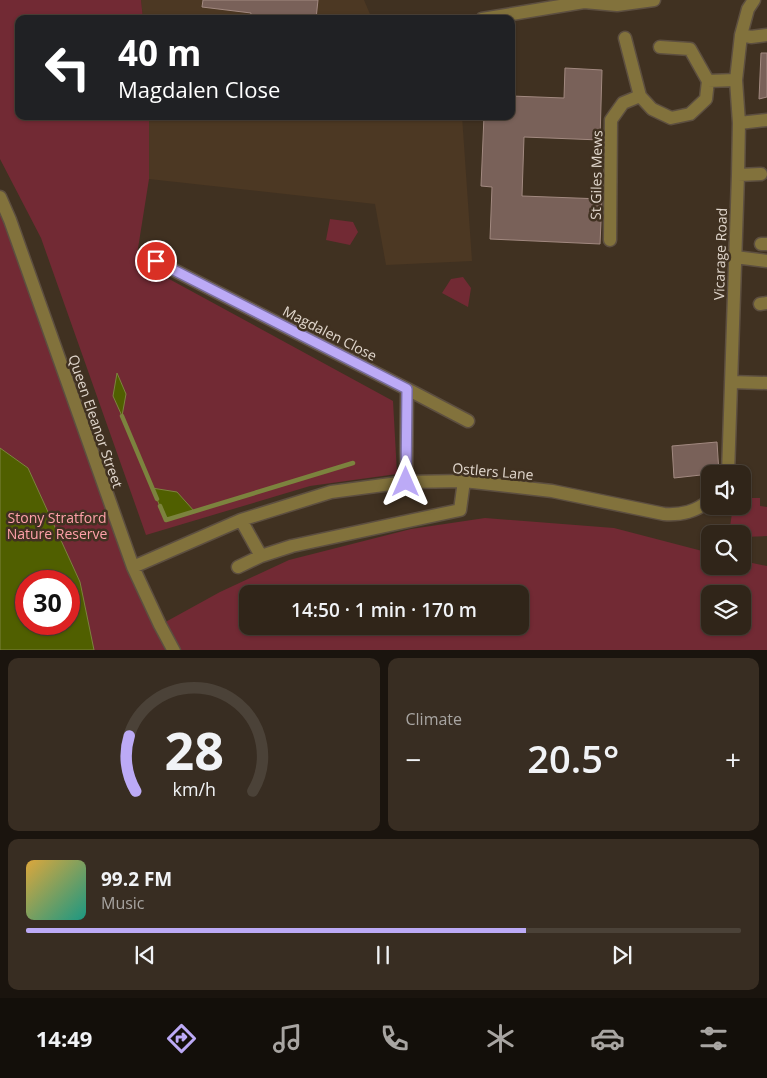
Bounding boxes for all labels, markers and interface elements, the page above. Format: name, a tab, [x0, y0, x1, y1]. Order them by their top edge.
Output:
text: 40 m	[118, 29, 201, 76]
icon: left	[35, 35, 100, 100]
text: Magdalen Close	[118, 74, 280, 104]
street label: St Giles Mews	[586, 130, 606, 220]
street label: Vicarage Road	[709, 208, 731, 300]
pin	[135, 240, 177, 282]
icon: arrive	[142, 247, 170, 275]
street label: Magdalen Close	[280, 301, 380, 365]
street label: Queen Eleanor Street	[64, 352, 128, 490]
position arrow	[379, 455, 431, 507]
street label: Ostlers Lane	[452, 458, 535, 484]
map controls	[701, 465, 751, 635]
button: sound	[701, 465, 751, 515]
park label: Stony Stratford Nature Reserve	[7, 508, 107, 543]
button: search	[701, 525, 751, 575]
speed limit sign: 30	[15, 570, 80, 635]
button: layers	[701, 585, 751, 635]
text: 14:50 · 1 min · 170 m	[291, 597, 477, 623]
text: Climate	[406, 708, 462, 730]
text: 28	[164, 714, 223, 785]
text: 20.5°	[527, 732, 619, 784]
text: −	[406, 740, 422, 778]
text: +	[725, 740, 741, 778]
text: km/h	[172, 777, 215, 801]
text: 99.2 FM	[101, 866, 172, 892]
text: Music	[101, 892, 145, 914]
icon: previous	[131, 941, 159, 969]
icon: pause	[369, 941, 397, 969]
icon: next	[608, 941, 636, 969]
icon: directions	[164, 1021, 199, 1056]
icon: music	[270, 1021, 305, 1056]
icon: phone	[377, 1021, 412, 1056]
icon: climate	[483, 1021, 518, 1056]
icon: car	[590, 1021, 625, 1056]
icon: filters	[696, 1021, 731, 1056]
text: 14:49	[36, 1023, 92, 1053]

